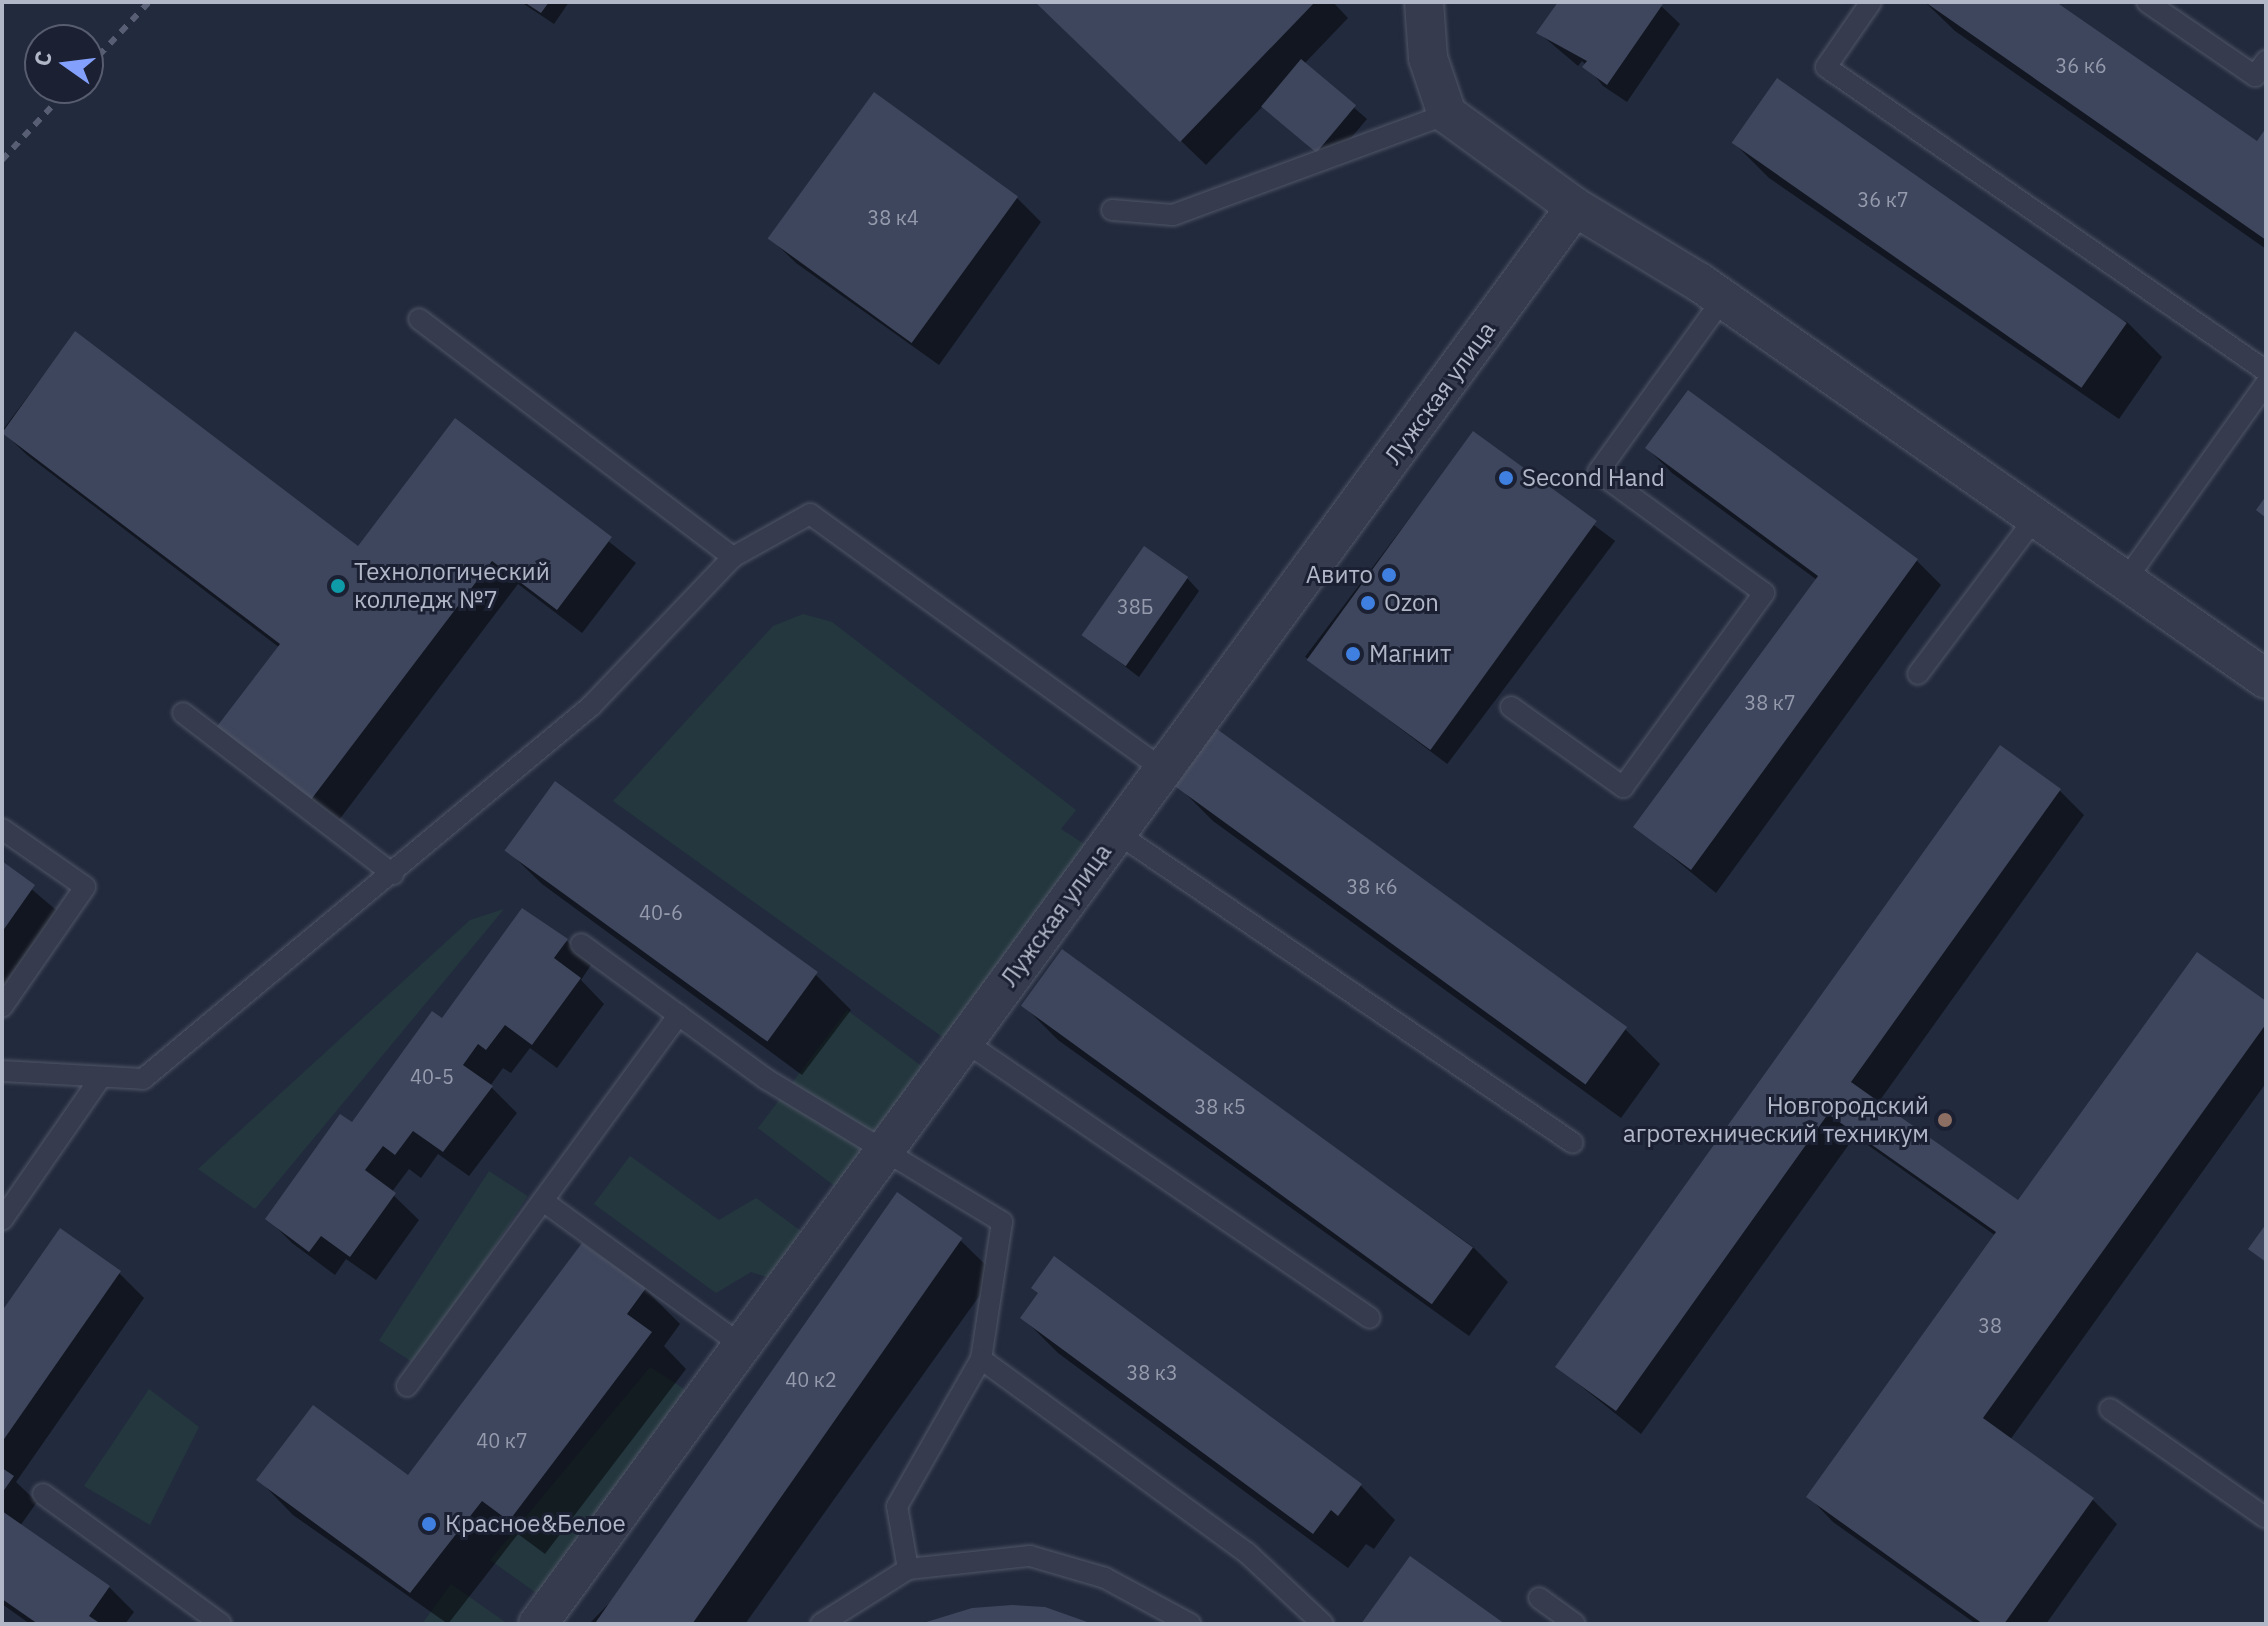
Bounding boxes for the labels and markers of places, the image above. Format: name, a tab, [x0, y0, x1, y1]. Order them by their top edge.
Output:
place label: Second Hand	[1522, 464, 1665, 492]
marker: Second Hand	[1497, 469, 1515, 487]
place label: Технологический колледж №7	[354, 558, 550, 614]
place label: Авито	[1306, 561, 1373, 589]
marker: Авито	[1380, 566, 1398, 584]
marker: Технологический колледж №7	[329, 577, 347, 595]
place label: Ozon	[1384, 589, 1439, 617]
marker: Ozon	[1359, 594, 1377, 612]
place label: Магнит	[1369, 640, 1451, 668]
marker: Магнит	[1344, 645, 1362, 663]
place label: Новгородский агротехнический техникум	[1623, 1092, 1929, 1148]
marker: Новгородский агротехнический техникум	[1936, 1111, 1954, 1129]
place label: Красное&Белое	[445, 1510, 626, 1538]
marker: Красное&Белое	[420, 1515, 438, 1533]

